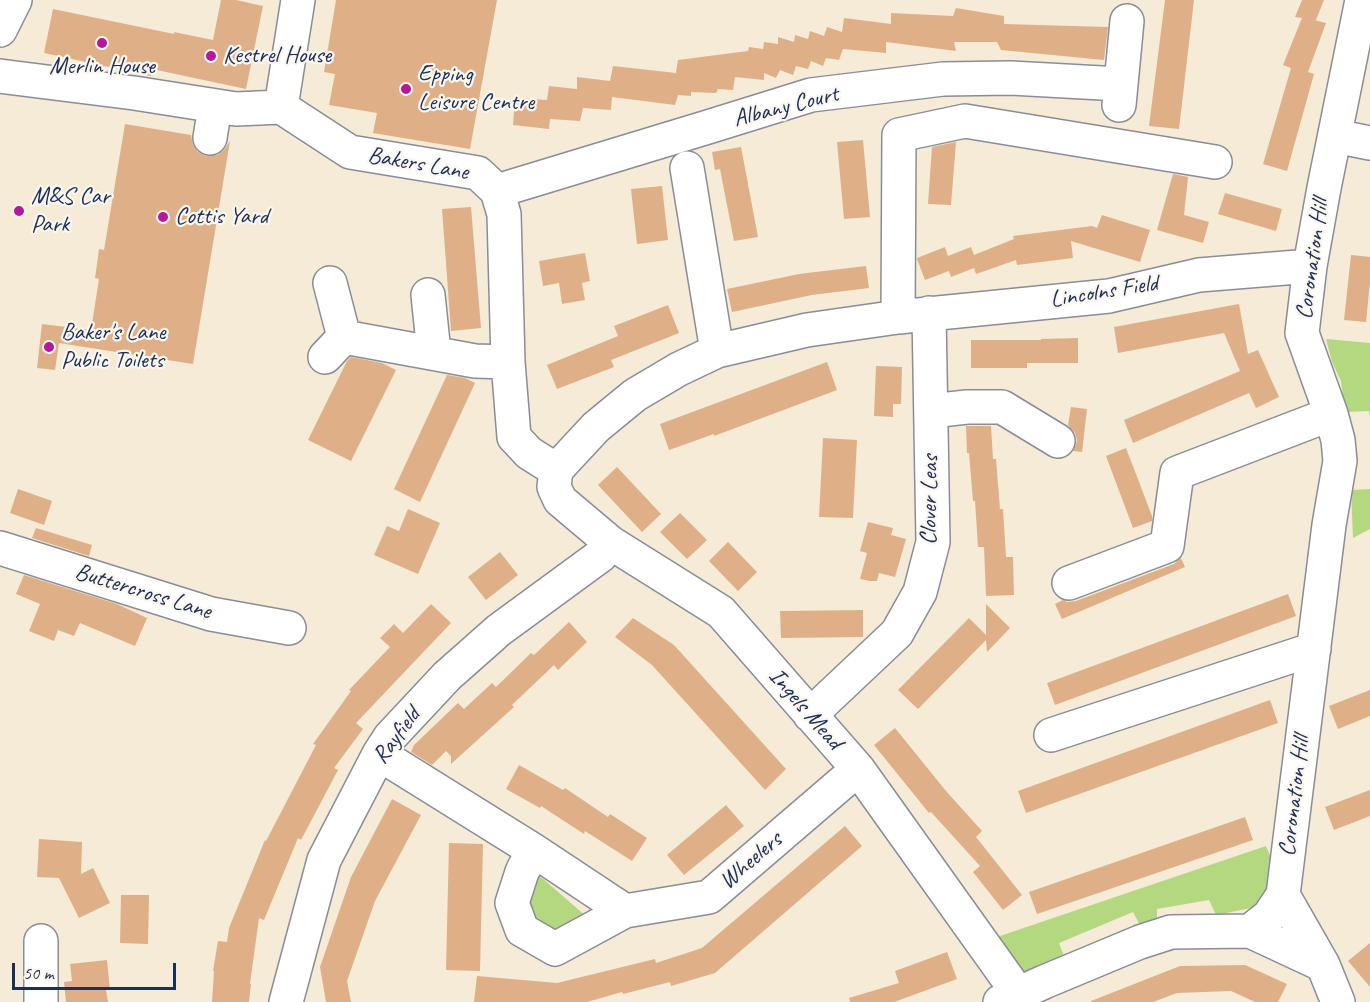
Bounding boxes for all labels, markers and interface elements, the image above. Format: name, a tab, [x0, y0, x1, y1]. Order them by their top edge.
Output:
marker: Merlin House	[95, 36, 109, 50]
place label: Kestrel House	[223, 42, 331, 70]
marker: Kestrel House	[204, 49, 218, 63]
place label: Merlin House	[49, 53, 155, 81]
place label: Epping Leisure Centre	[418, 61, 534, 117]
street label: Albany Court	[731, 80, 841, 134]
marker: Epping Leisure Centre	[399, 82, 413, 96]
street label: Bakers Lane	[366, 141, 470, 187]
place label: M&S Car Park	[31, 183, 110, 239]
street label: Coronation Hill	[1290, 197, 1336, 321]
place label: Cottis Yard	[175, 203, 268, 231]
marker: M&S Car Park	[12, 204, 26, 218]
marker: Cottis Yard	[156, 210, 170, 224]
street label: Lincolns Field	[1048, 269, 1160, 315]
place label: Baker's Lane Public Toilets	[61, 319, 165, 375]
marker: Baker's Lane Public Toilets	[42, 340, 56, 354]
street label: Clover Leas	[915, 455, 945, 545]
street label: Buttercross Lane	[71, 558, 215, 626]
street label: Ingels Mead	[762, 662, 848, 756]
street label: Rayfield	[366, 702, 428, 770]
street label: Coronation Hill	[1273, 734, 1317, 858]
street label: Wheelers	[714, 826, 788, 896]
scale bar	[15, 951, 178, 989]
text: 50 m	[23, 962, 54, 984]

